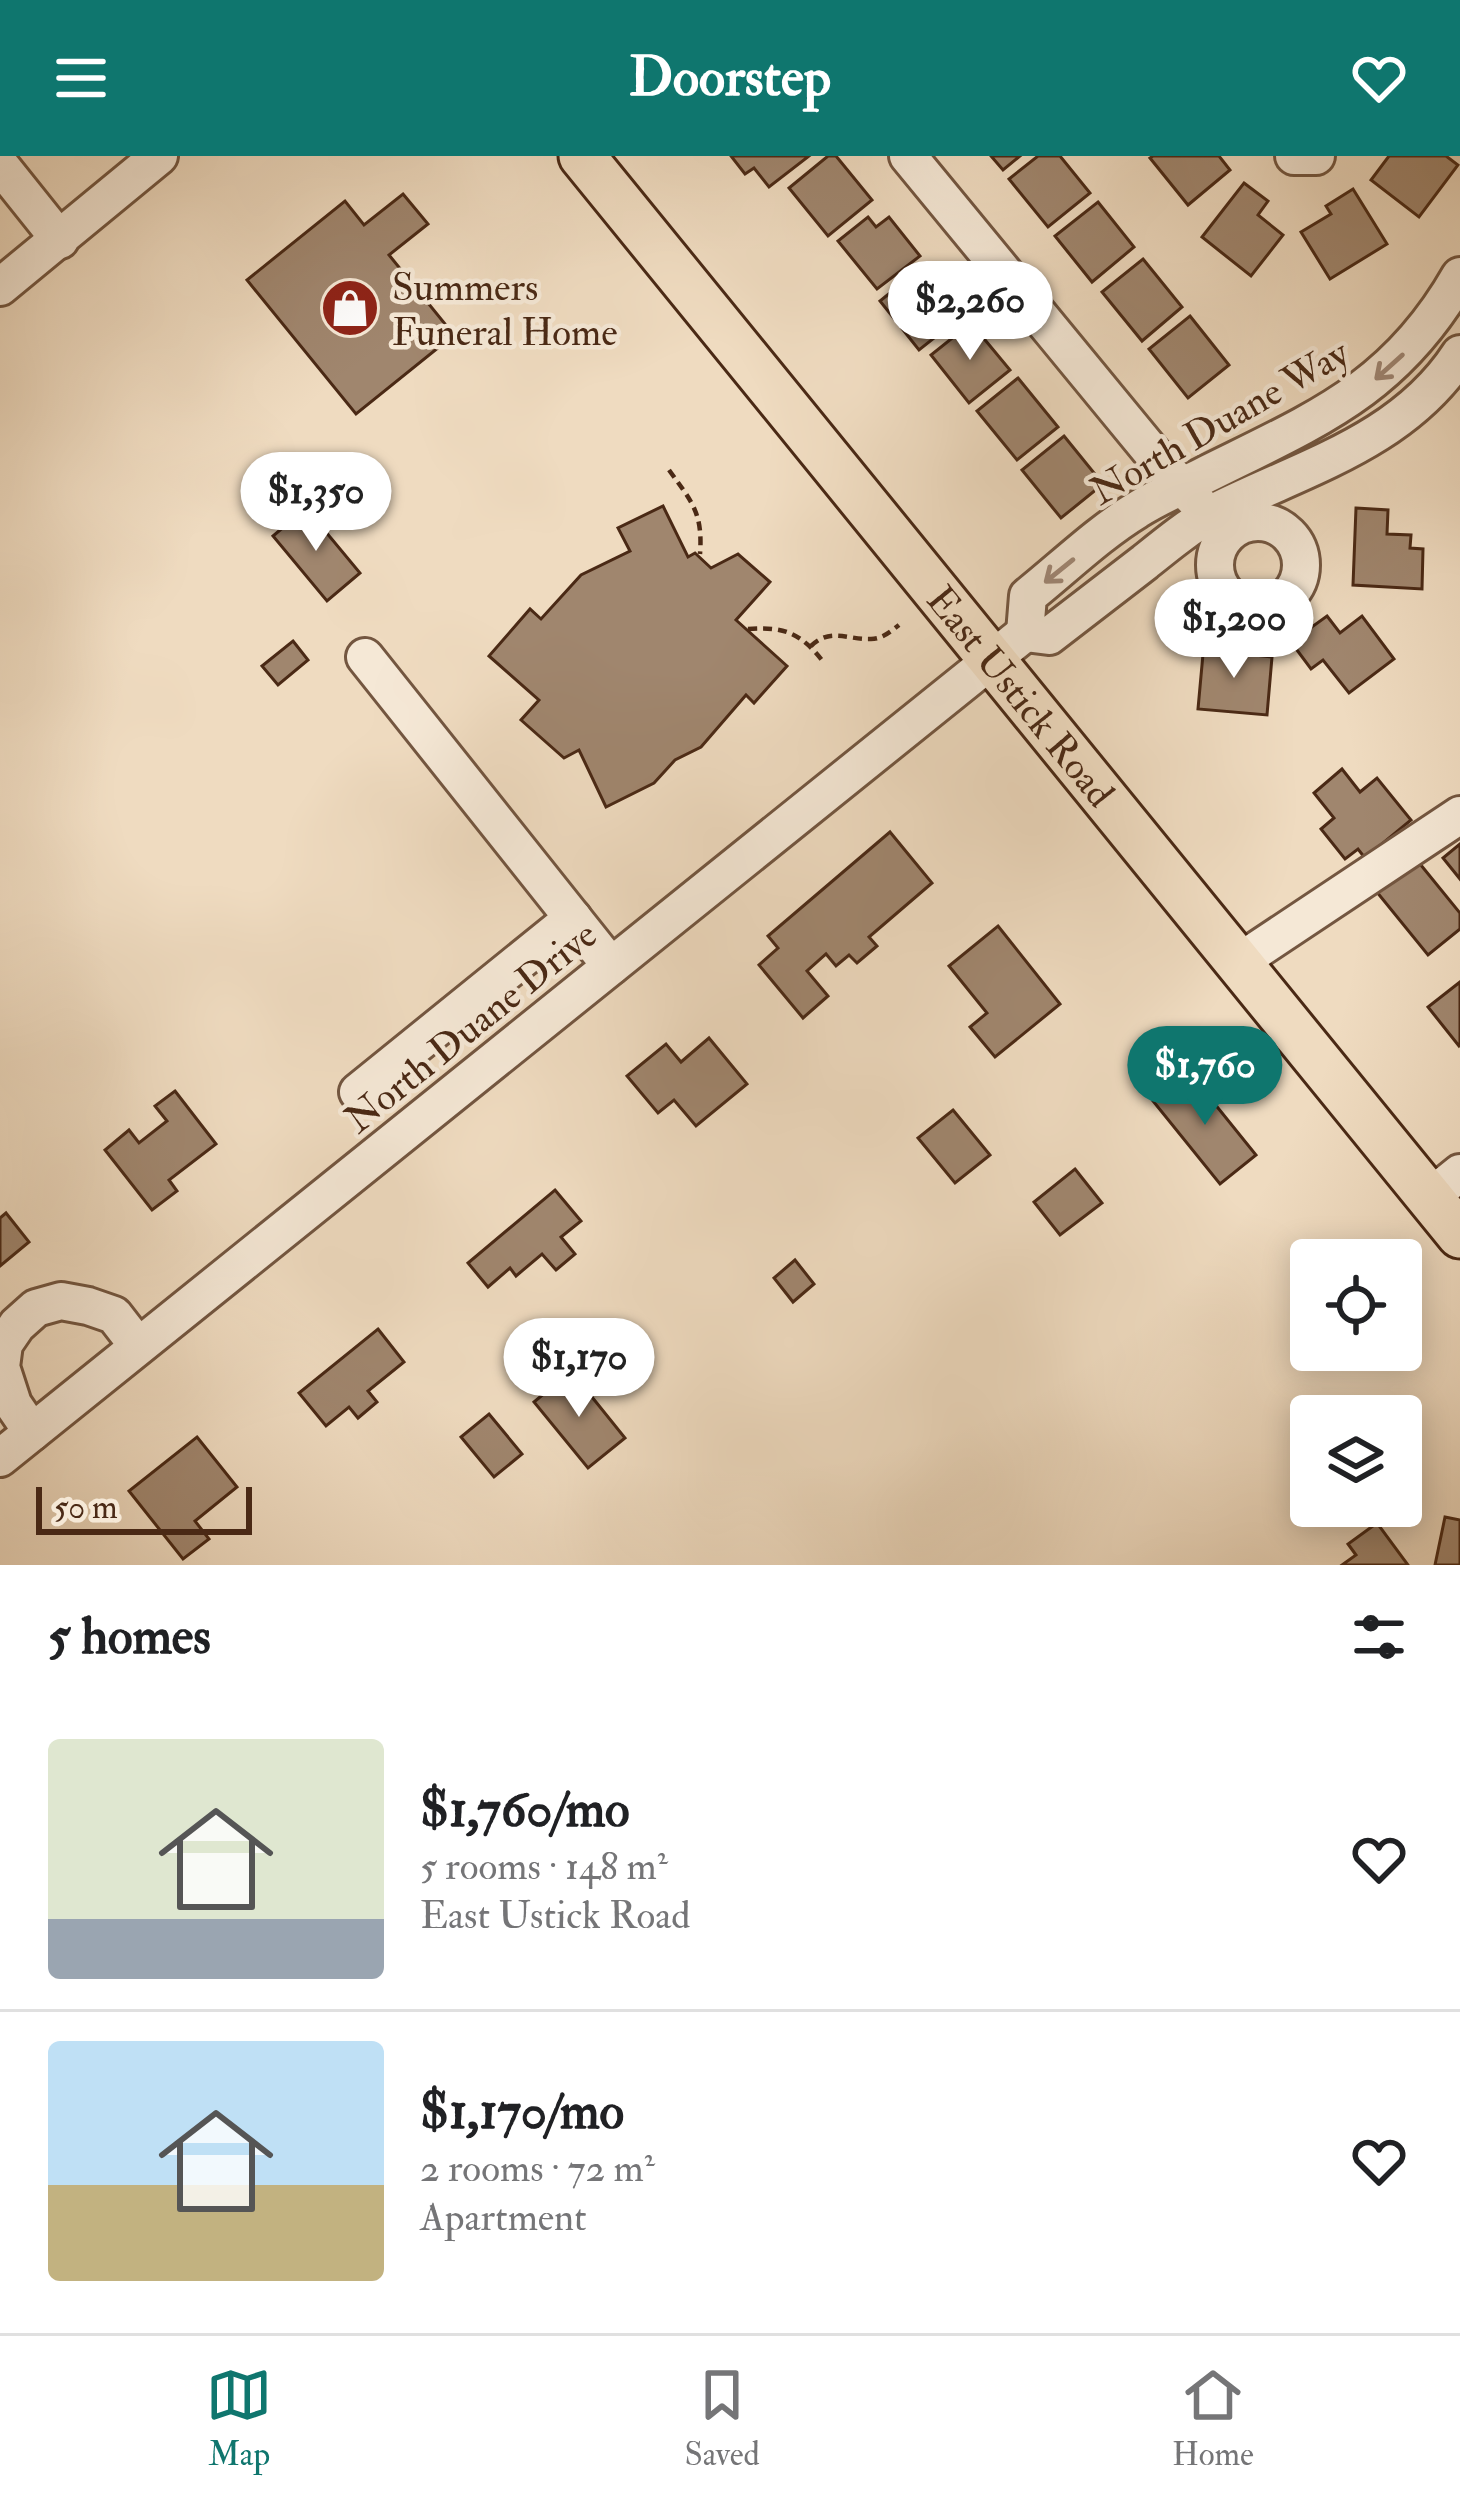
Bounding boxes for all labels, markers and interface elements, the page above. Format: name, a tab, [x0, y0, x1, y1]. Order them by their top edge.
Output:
text: Doorstep	[629, 44, 831, 112]
icon: menu	[48, 45, 114, 111]
icon: heart	[1346, 45, 1412, 111]
pin: $2,260	[872, 261, 1068, 363]
place label: Summers Funeral Home	[392, 263, 618, 357]
text: $2,260	[915, 275, 1025, 324]
shop icon: Summers Funeral Home	[319, 277, 381, 339]
street label: North Duane Way	[1082, 328, 1358, 516]
one-way arrow	[1374, 353, 1404, 380]
pin: $1,350	[218, 452, 414, 554]
text: $1,350	[267, 466, 365, 515]
one-way arrow	[1043, 558, 1075, 584]
street label: East Ustick Road	[916, 576, 1125, 817]
pin: $1,200	[1136, 579, 1332, 681]
text: $1,200	[1181, 593, 1287, 642]
street label: North Duane Drive	[335, 910, 607, 1144]
pin: $1,760	[1107, 1026, 1303, 1128]
text: $1,760	[1154, 1040, 1256, 1089]
map controls	[1290, 1239, 1422, 1527]
button: locate	[1290, 1239, 1422, 1371]
pin: $1,170	[481, 1318, 677, 1420]
text: $1,170	[531, 1332, 627, 1381]
button: layers	[1290, 1395, 1422, 1527]
scale bar	[36, 1481, 252, 1534]
text: 50 m	[54, 1487, 118, 1528]
icon: filters	[1346, 1604, 1412, 1670]
text: 5 homes	[48, 1605, 211, 1669]
text: $1,760/mo	[420, 1778, 630, 1842]
icon: home	[144, 1787, 288, 1931]
icon: heart	[1346, 1826, 1412, 1892]
text: 5 rooms · 148 m²	[420, 1842, 668, 1891]
text: East Ustick Road	[420, 1891, 690, 1940]
text: $1,170/mo	[420, 2080, 624, 2144]
icon: home	[144, 2089, 288, 2233]
icon: heart	[1346, 2128, 1412, 2194]
text: 2 rooms · 72 m²	[420, 2144, 655, 2193]
text: Apartment	[420, 2193, 587, 2242]
tab: Map	[206, 2362, 272, 2475]
tab: Saved	[684, 2362, 760, 2475]
tab: Home	[1172, 2362, 1254, 2475]

